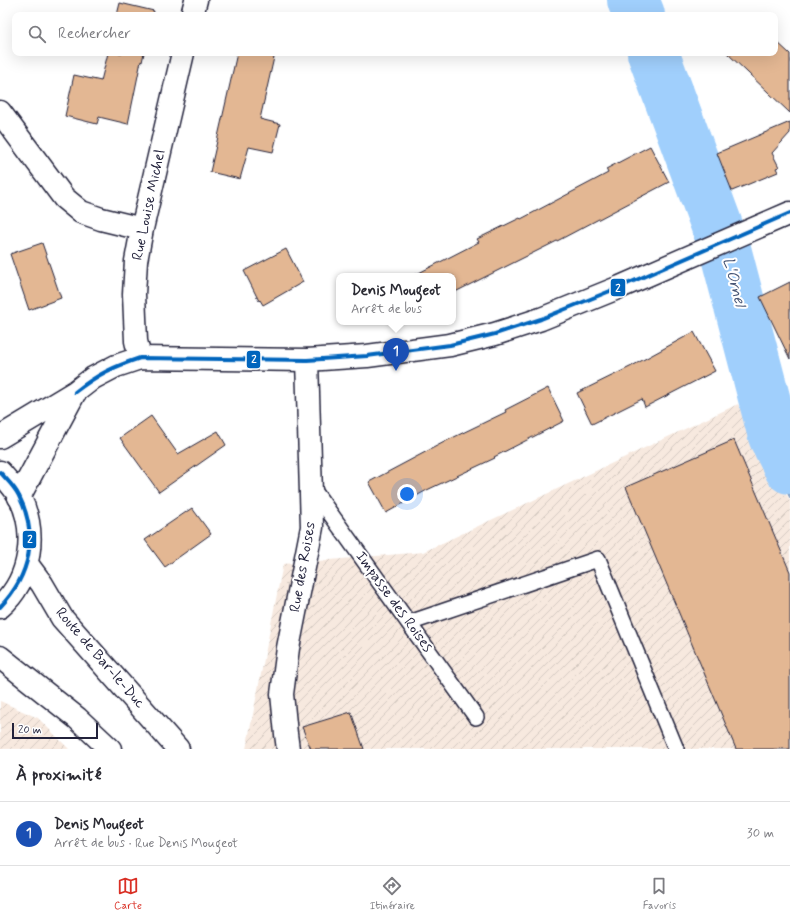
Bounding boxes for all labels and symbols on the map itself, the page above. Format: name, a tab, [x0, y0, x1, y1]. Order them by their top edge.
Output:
street label: Rue Louise Michel	[127, 148, 171, 262]
water label: L'Ornel	[717, 255, 751, 312]
line badge: 2	[610, 278, 626, 297]
text: 2	[615, 282, 621, 296]
pin: 1	[383, 338, 409, 371]
line badge: 2	[246, 350, 261, 369]
text: 2	[251, 353, 257, 367]
your location	[397, 484, 417, 504]
street label: Rue des Roises	[285, 520, 321, 614]
line badge: 2	[22, 530, 37, 549]
text: 2	[27, 533, 33, 547]
street label: Impasse des Roises	[351, 548, 437, 656]
street label: Route de Bar-le-Duc	[51, 603, 149, 713]
scale bar	[12, 721, 98, 740]

